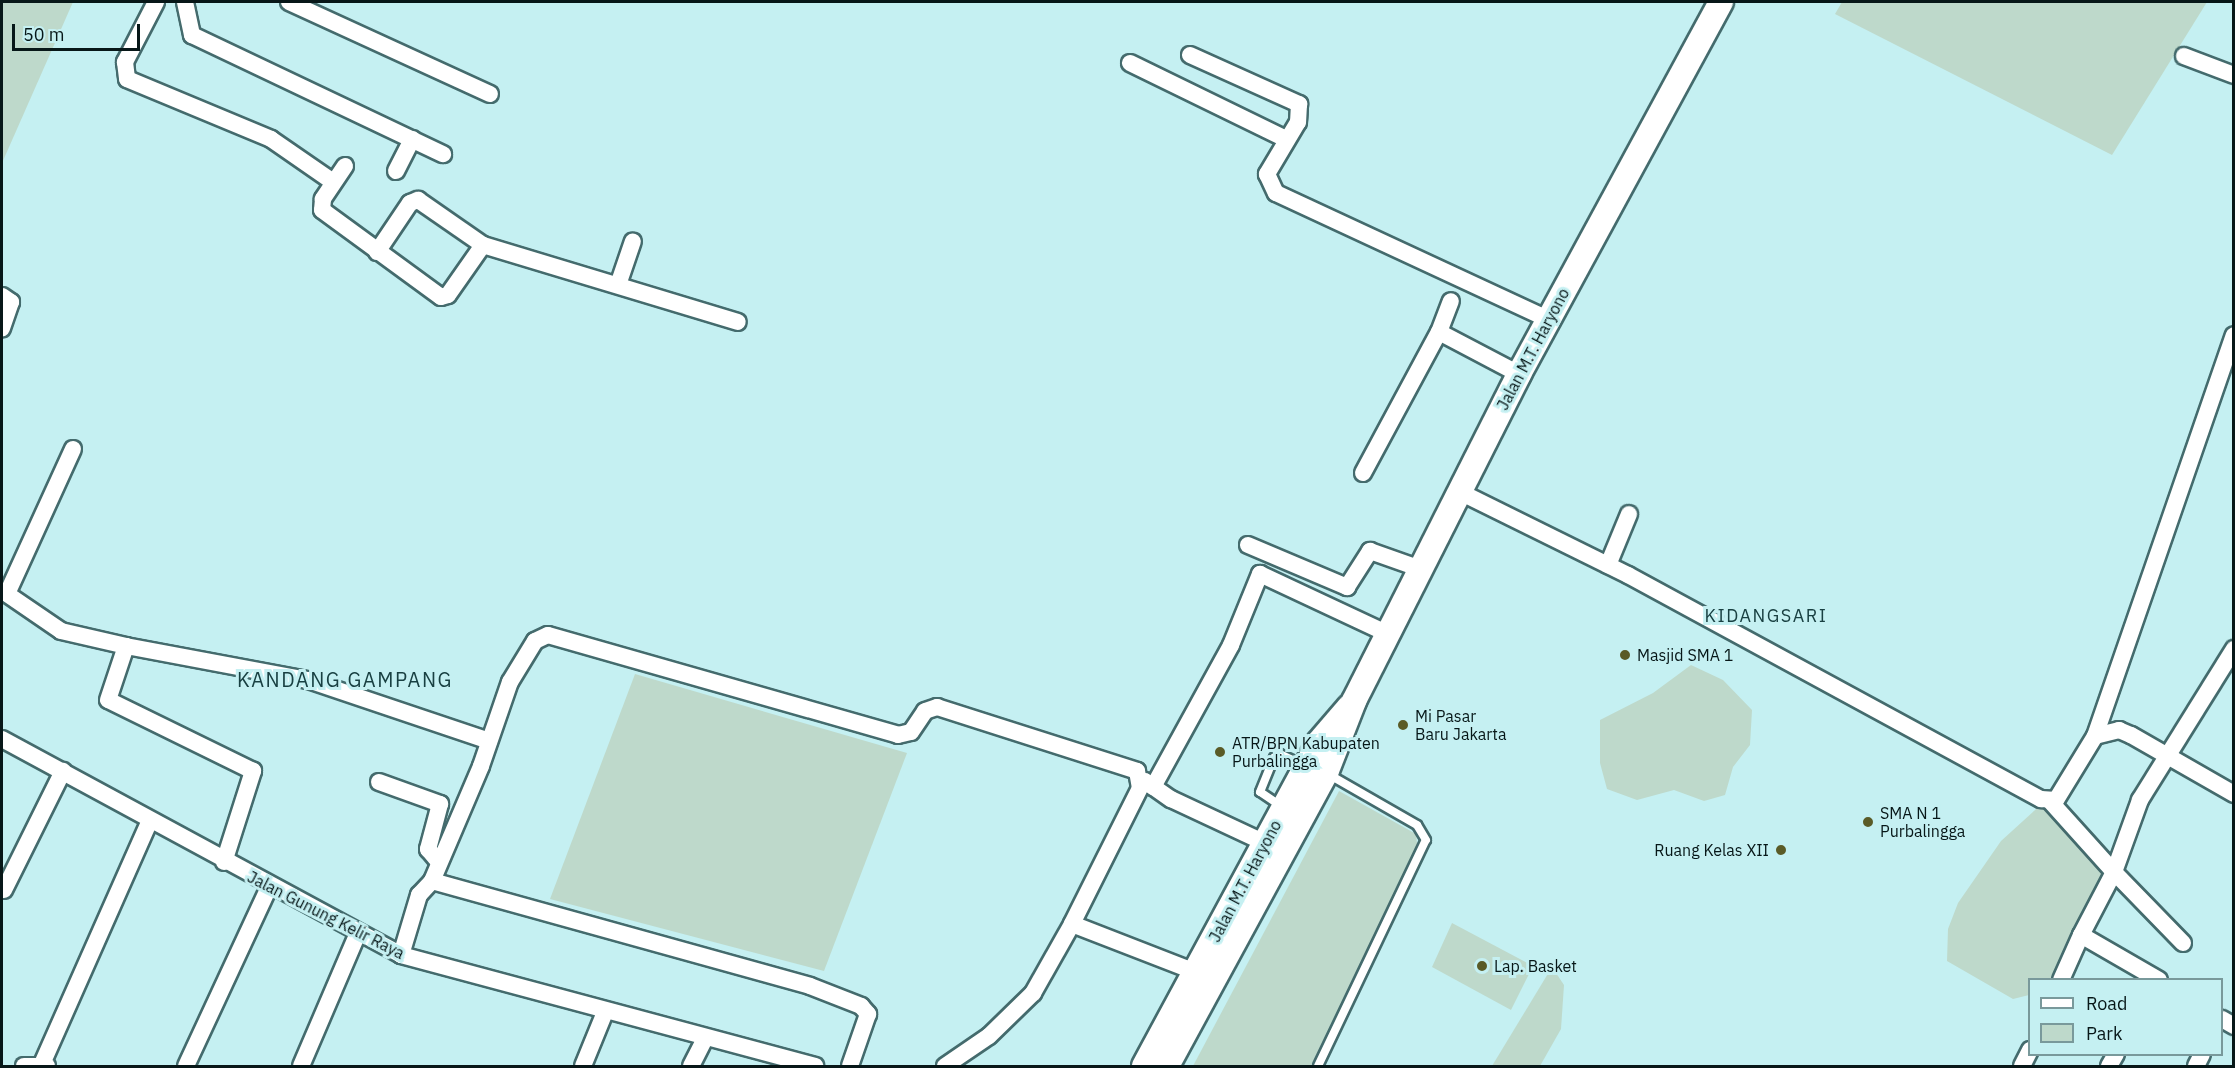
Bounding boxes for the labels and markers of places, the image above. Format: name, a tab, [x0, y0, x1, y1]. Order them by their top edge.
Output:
place label: Masjid SMA 1	[1637, 645, 1733, 665]
marker: Masjid SMA 1	[1618, 648, 1632, 662]
place label: Mi Pasar Baru Jakarta	[1415, 706, 1506, 744]
marker: Mi Pasar Baru Jakarta	[1396, 718, 1410, 732]
place label: ATR/BPN Kabupaten Purbalingga	[1232, 733, 1380, 771]
marker: ATR/BPN Kabupaten Purbalingga	[1213, 745, 1227, 759]
place label: SMA N 1 Purbalingga	[1880, 803, 1965, 841]
marker: SMA N 1 Purbalingga	[1861, 815, 1875, 829]
place label: Ruang Kelas XII	[1654, 840, 1769, 860]
marker: Ruang Kelas XII	[1774, 843, 1788, 857]
place label: Lap. Basket	[1494, 956, 1577, 976]
marker: Lap. Basket	[1475, 959, 1489, 973]

